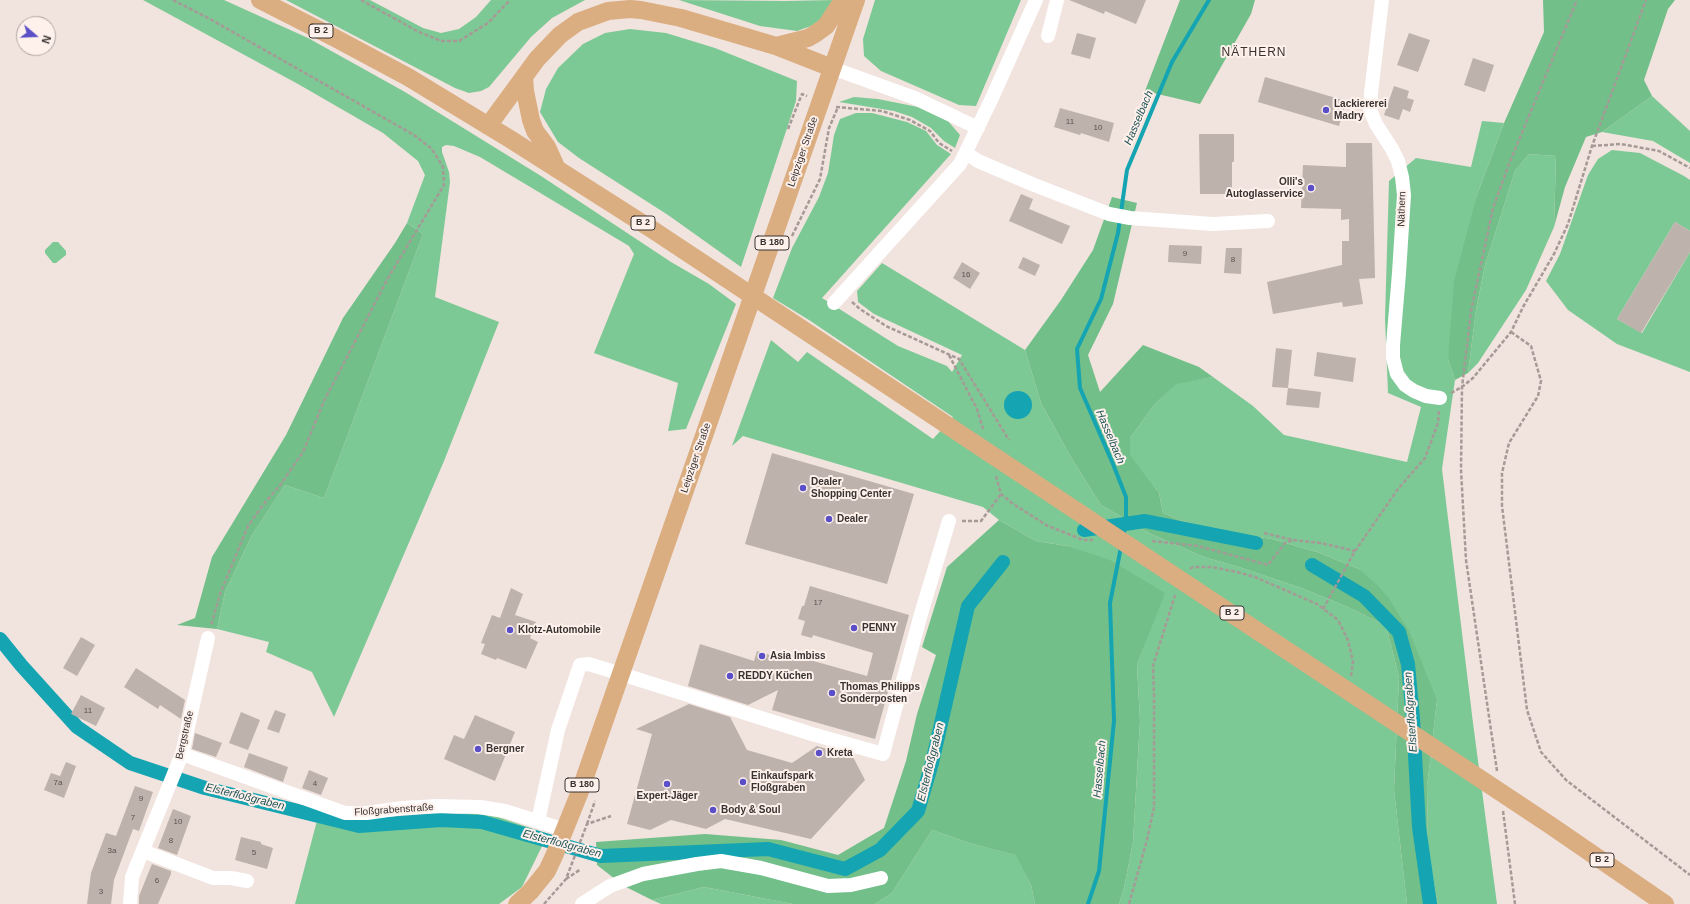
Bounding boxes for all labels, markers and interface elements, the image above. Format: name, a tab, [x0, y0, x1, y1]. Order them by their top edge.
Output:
north arrow	[16, 16, 56, 56]
road number: B 2	[309, 24, 333, 38]
text: N	[39, 34, 53, 45]
district label: NÄTHERN	[1221, 46, 1287, 60]
water label: Hasselbach	[1122, 89, 1156, 147]
place label: Lackiererei Madry	[1334, 98, 1387, 122]
marker: Lackiererei Madry	[1321, 105, 1331, 115]
street label: Leipziger Straße	[785, 115, 821, 189]
house number: 11	[1066, 117, 1074, 127]
house number: 10	[1094, 123, 1102, 133]
place label: Olli's Autoglasservice	[1226, 176, 1303, 200]
marker: Olli's Autoglasservice	[1306, 183, 1316, 193]
street label: Näthern	[1395, 191, 1409, 227]
road number: B 2	[631, 216, 655, 230]
road number: B 180	[755, 236, 789, 250]
house number: 9	[1183, 249, 1187, 259]
house number: 8	[1231, 255, 1235, 265]
house number: 16	[962, 270, 970, 280]
water label: Hasselbach	[1093, 408, 1127, 466]
street label: Leipziger Straße	[678, 421, 714, 495]
place label: Dealer Shopping Center	[811, 476, 892, 500]
marker: Dealer Shopping Center	[798, 483, 808, 493]
place label: Dealer	[837, 513, 868, 525]
marker: Dealer	[824, 514, 834, 524]
house number: 17	[814, 598, 822, 608]
road number: B 2	[1220, 606, 1244, 620]
place label: PENNY	[862, 622, 896, 634]
marker: PENNY	[849, 623, 859, 633]
place label: Klotz-Automobile	[518, 624, 601, 636]
marker: Klotz-Automobile	[505, 625, 515, 635]
place label: Asia Imbiss	[770, 650, 826, 662]
marker: Asia Imbiss	[757, 651, 767, 661]
place label: REDDY Küchen	[738, 670, 812, 682]
marker: REDDY Küchen	[725, 671, 735, 681]
water label: Elsterfloßgraben	[1402, 671, 1420, 753]
place label: Thomas Philipps Sonderposten	[840, 681, 920, 704]
marker: Thomas Philipps Sonderposten	[827, 688, 837, 698]
house number: 11	[84, 706, 92, 716]
street label: Bergstraße	[174, 710, 196, 760]
water label: Elsterfloßgraben	[915, 721, 947, 803]
water label: Hasselbach	[1091, 740, 1109, 798]
place label: Bergner	[486, 743, 524, 755]
marker: Bergner	[473, 744, 483, 754]
place label: Kreta	[827, 747, 853, 759]
marker: Kreta	[814, 748, 824, 758]
place label: Einkaufspark Floßgraben	[751, 770, 814, 794]
marker: Einkaufspark Floßgraben	[738, 777, 748, 787]
house number: 7a	[54, 778, 62, 788]
road number: B 180	[565, 778, 599, 792]
house number: 4	[313, 779, 317, 789]
marker: Expert-Jäger	[662, 779, 672, 789]
water label: Elsterfloßgraben	[204, 781, 286, 813]
place label: Expert-Jäger	[636, 790, 698, 802]
house number: 9	[139, 794, 143, 804]
street label: Floßgrabenstraße	[354, 801, 434, 819]
place label: Body & Soul	[721, 804, 780, 816]
marker: Body & Soul	[708, 805, 718, 815]
house number: 7	[131, 813, 135, 823]
house number: 10	[174, 817, 182, 827]
water label: Elsterfloßgraben	[521, 827, 603, 861]
house number: 8	[169, 836, 173, 846]
house number: 3a	[108, 846, 116, 856]
house number: 5	[252, 848, 256, 858]
road number: B 2	[1590, 853, 1614, 867]
house number: 6	[155, 876, 159, 886]
house number: 3	[99, 887, 103, 897]

